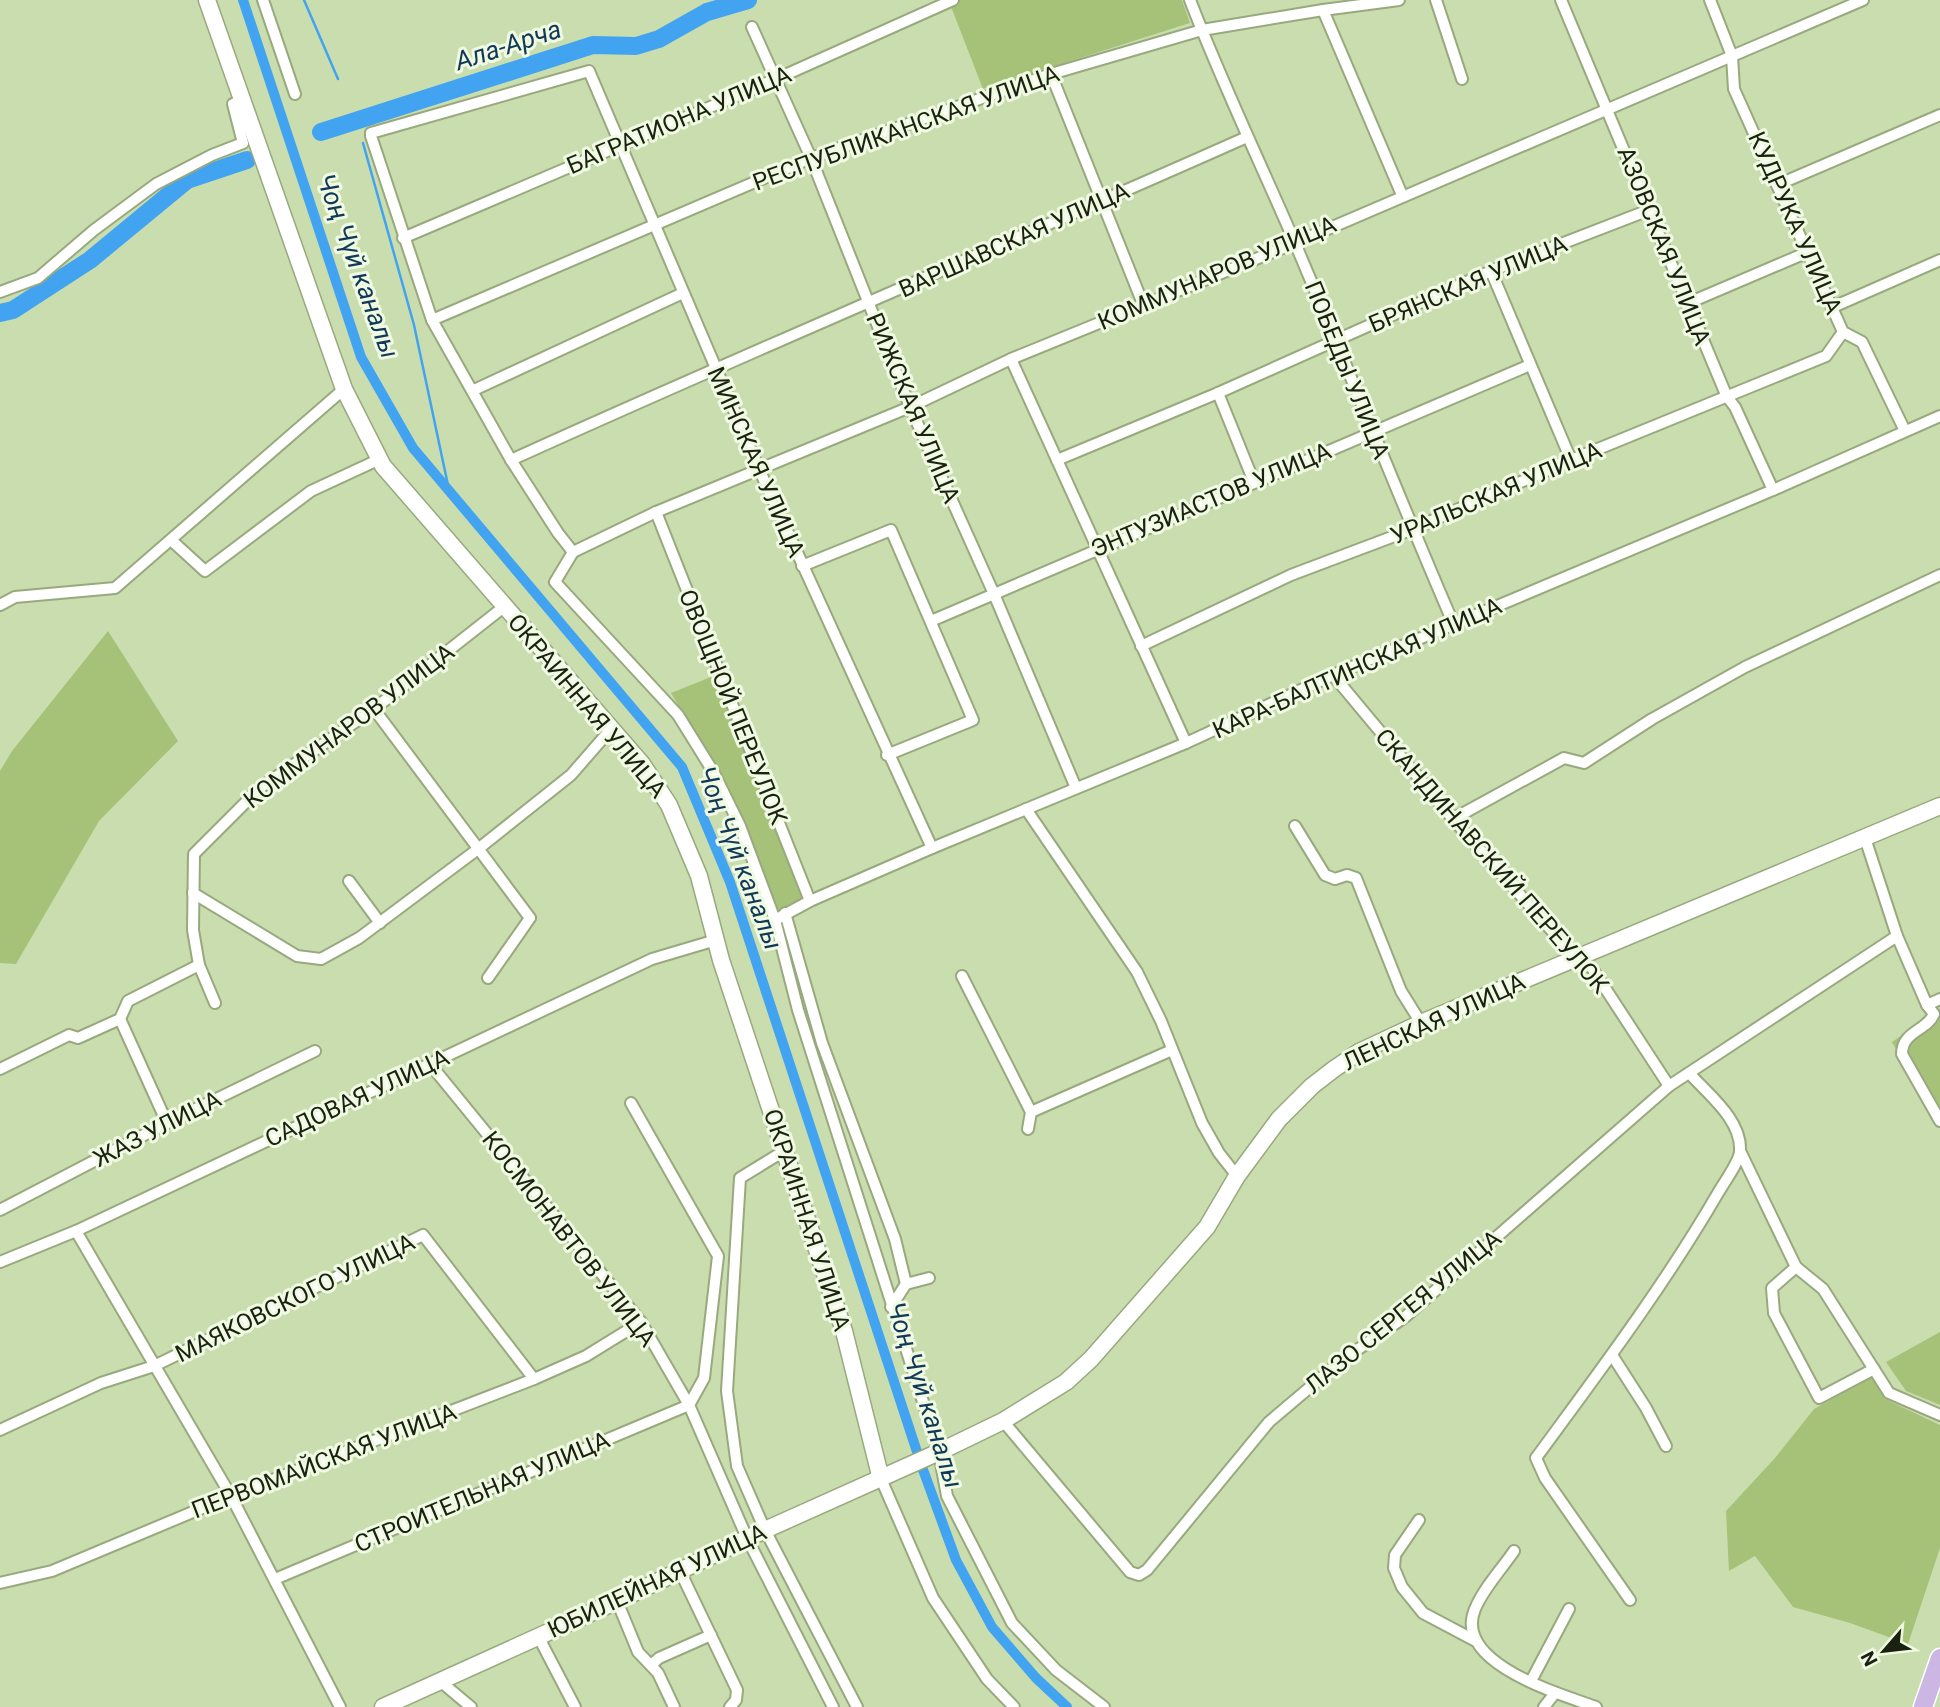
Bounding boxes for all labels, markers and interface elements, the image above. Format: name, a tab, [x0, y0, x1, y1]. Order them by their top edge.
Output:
water label: Ала-Арча	[449, 14, 565, 77]
street label: РЕСПУБЛИКАНСКАЯ УЛИЦА	[749, 59, 1063, 197]
street label: БАГРАТИОНА УЛИЦА	[563, 60, 796, 180]
street label: КУДРУКА УЛИЦА	[1742, 127, 1848, 319]
street label: АЗОВСКАЯ УЛИЦА	[1611, 143, 1717, 350]
water label: Чоң Чүй каналы	[311, 170, 405, 362]
street label: ВАРШАВСКАЯ УЛИЦА	[895, 176, 1134, 303]
street label: КОММУНАРОВ УЛИЦА	[1094, 210, 1341, 336]
street label: БРЯНСКАЯ УЛИЦА	[1365, 229, 1572, 338]
street label: ПОБЕДЫ УЛИЦА	[1299, 277, 1396, 463]
street label: РИЖСКАЯ УЛИЦА	[860, 309, 966, 508]
street label: МИНСКАЯ УЛИЦА	[701, 363, 811, 562]
street label: УРАЛЬСКАЯ УЛИЦА	[1386, 436, 1606, 550]
street label: ЭНТУЗИАСТОВ УЛИЦА	[1087, 437, 1336, 563]
street label: ОВОЩНОЙ ПЕРЕУЛОК	[673, 585, 793, 829]
street label: КАРА-БАЛТИНСКАЯ УЛИЦА	[1208, 591, 1506, 744]
street label: ОКРАИННАЯ УЛИЦА	[502, 608, 672, 804]
street label: КОММУНАРОВ УЛИЦА	[238, 638, 460, 814]
street label: СКАНДИНАВСКИЙ ПЕРЕУЛОК	[1369, 723, 1615, 999]
water label: Чоң Чүй каналы	[691, 762, 789, 954]
street label: ЛЕНСКАЯ УЛИЦА	[1339, 967, 1530, 1076]
street label: САДОВАЯ УЛИЦА	[261, 1043, 454, 1153]
street label: ЖАЗ УЛИЦА	[88, 1085, 226, 1173]
street label: ОКРАИННАЯ УЛИЦА	[758, 1106, 856, 1335]
street label: КОСМОНАВТОВ УЛИЦА	[476, 1126, 662, 1353]
street label: ЛАЗО СЕРГЕЯ УЛИЦА	[1299, 1224, 1507, 1400]
street label: МАЯКОВСКОГО УЛИЦА	[171, 1228, 420, 1368]
water label: Чоң Чүй каналы	[881, 1298, 969, 1492]
street label: ПЕРВОМАЙСКАЯ УЛИЦА	[188, 1397, 461, 1524]
street label: СТРОИТЕЛЬНАЯ УЛИЦА	[350, 1425, 614, 1558]
street label: ЮБИЛЕЙНАЯ УЛИЦА	[543, 1518, 771, 1644]
north arrow	[1849, 1616, 1919, 1686]
text: N	[1856, 1647, 1883, 1670]

